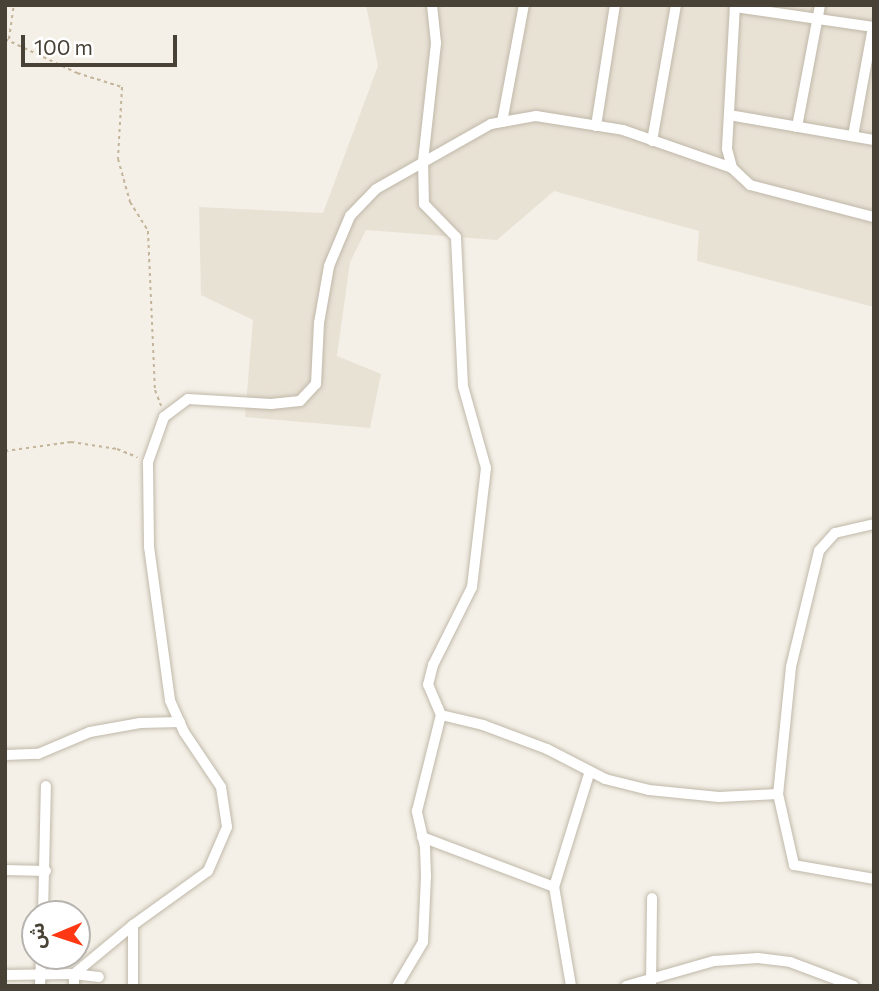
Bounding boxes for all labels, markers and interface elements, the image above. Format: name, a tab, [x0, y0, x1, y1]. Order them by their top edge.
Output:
scale bar	[24, 21, 180, 65]
text: 100 m	[34, 34, 93, 59]
north arrow	[21, 900, 91, 970]
text: ش	[25, 922, 48, 949]

